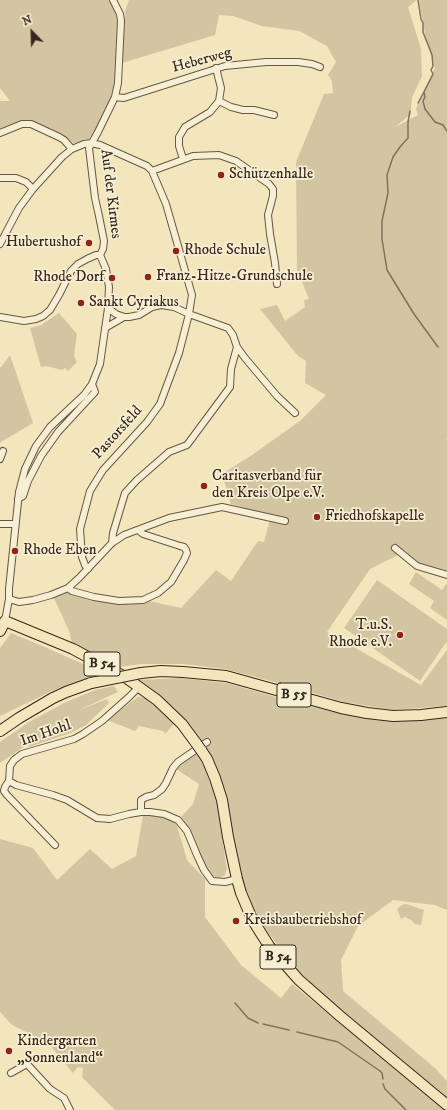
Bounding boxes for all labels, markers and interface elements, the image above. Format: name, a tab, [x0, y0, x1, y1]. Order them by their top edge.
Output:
north arrow	[12, 12, 52, 52]
text: N	[20, 13, 34, 29]
street label: Heberweg	[170, 44, 234, 78]
street label: Auf der Kirmes	[96, 148, 124, 240]
place label: Schützenhalle	[229, 166, 313, 184]
marker: Schützenhalle	[216, 170, 226, 180]
place label: Hubertushof	[6, 234, 81, 252]
marker: Hubertushof	[84, 238, 94, 248]
place label: Rhode Schule	[184, 242, 266, 260]
marker: Rhode Schule	[171, 246, 181, 256]
place label: Franz-Hitze-Grundschule	[156, 268, 313, 286]
place label: Rhode Dorf	[33, 269, 104, 287]
marker: Franz-Hitze-Grundschule	[143, 272, 153, 282]
marker: Rhode Dorf	[107, 273, 117, 283]
place label: Sankt Cyriakus	[89, 294, 179, 312]
marker: Sankt Cyriakus	[76, 298, 86, 308]
street label: Pastorsfeld	[89, 403, 147, 463]
place label: Caritasverband für den Kreis Olpe e.V.	[212, 468, 324, 503]
marker: Caritasverband für den Kreis Olpe e.V.	[199, 481, 209, 491]
place label: Friedhofskapelle	[325, 508, 424, 526]
marker: Friedhofskapelle	[312, 512, 322, 522]
place label: Rhode Eben	[23, 542, 97, 560]
marker: Rhode Eben	[10, 546, 20, 556]
place label: T.u.S. Rhode e.V.	[329, 617, 392, 652]
marker: T.u.S. Rhode e.V.	[395, 630, 405, 640]
road number: B 54	[84, 652, 120, 676]
road number: B 55	[277, 683, 311, 707]
street label: Im Hohl	[18, 717, 74, 751]
place label: Kreisbaubetriebshof	[244, 912, 361, 930]
marker: Kreisbaubetriebshof	[231, 916, 241, 926]
road number: B 54	[260, 945, 296, 969]
place label: Kindergarten „Sonnenland“	[17, 1033, 103, 1068]
marker: Kindergarten „Sonnenland“	[4, 1046, 14, 1056]

